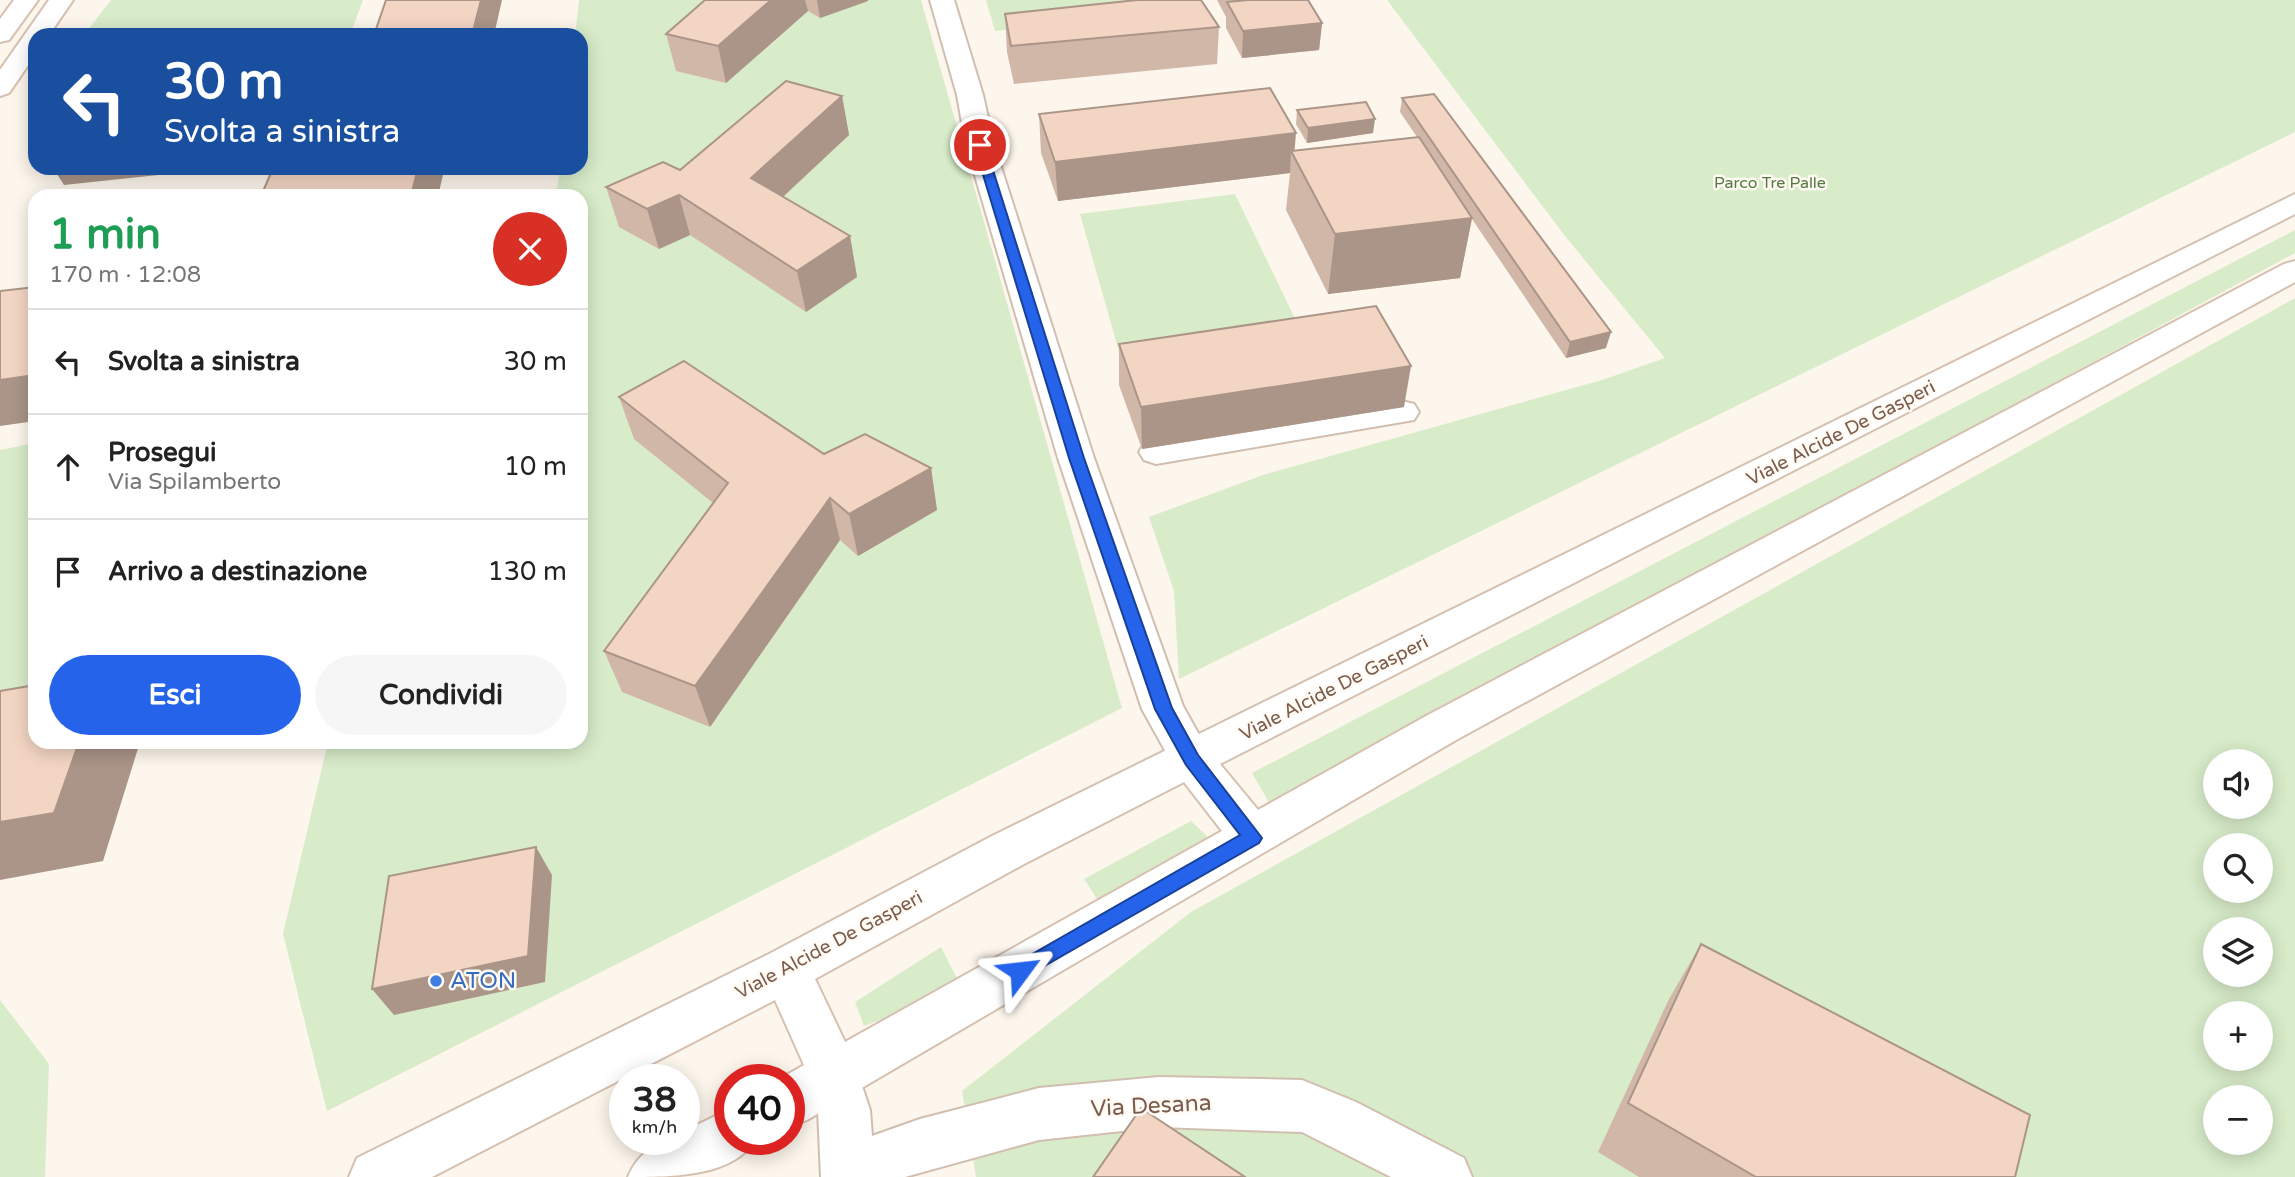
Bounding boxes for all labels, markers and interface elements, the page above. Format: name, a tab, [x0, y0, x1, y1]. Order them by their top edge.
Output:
text: 30 m	[164, 53, 283, 112]
icon: left	[49, 56, 140, 147]
text: Svolta a sinistra	[164, 113, 400, 151]
pin	[950, 115, 1010, 175]
icon: arrive	[961, 126, 999, 164]
park label: Parco Tre Palle	[1714, 173, 1826, 193]
text: 1 min	[49, 209, 161, 260]
button: close	[493, 212, 567, 286]
text: 170 m · 12:08	[49, 261, 201, 289]
icon: left	[49, 343, 87, 381]
text: Svolta a sinistra	[108, 346, 300, 377]
text: 30 m	[504, 346, 567, 377]
street label: Viale Alcide De Gasperi	[1743, 376, 1939, 490]
text: Prosegui	[108, 437, 217, 468]
icon: ahead	[49, 448, 87, 486]
text: 10 m	[504, 451, 567, 482]
text: Via Spilamberto	[108, 468, 281, 496]
icon: arrive	[49, 553, 87, 591]
text: Arrivo a destinazione	[108, 556, 367, 587]
text: 130 m	[487, 556, 567, 587]
street label: Viale Alcide De Gasperi	[1236, 631, 1432, 745]
button: Esci	[49, 655, 301, 735]
button: Condividi	[315, 655, 567, 735]
map controls	[2203, 749, 2273, 1155]
button: sound	[2203, 749, 2273, 819]
button: search	[2203, 833, 2273, 903]
street label: Viale Alcide De Gasperi	[732, 886, 926, 1004]
button: layers	[2203, 917, 2273, 987]
position arrow	[983, 934, 1057, 1008]
place label: ATON	[450, 967, 516, 995]
marker: ATON	[428, 973, 444, 989]
button: +	[2203, 1001, 2273, 1071]
speed limit sign: 40	[714, 1064, 805, 1155]
text: 38	[633, 1079, 676, 1121]
button: −	[2203, 1085, 2273, 1155]
street label: Via Desana	[1090, 1089, 1212, 1123]
text: km/h	[632, 1116, 677, 1138]

